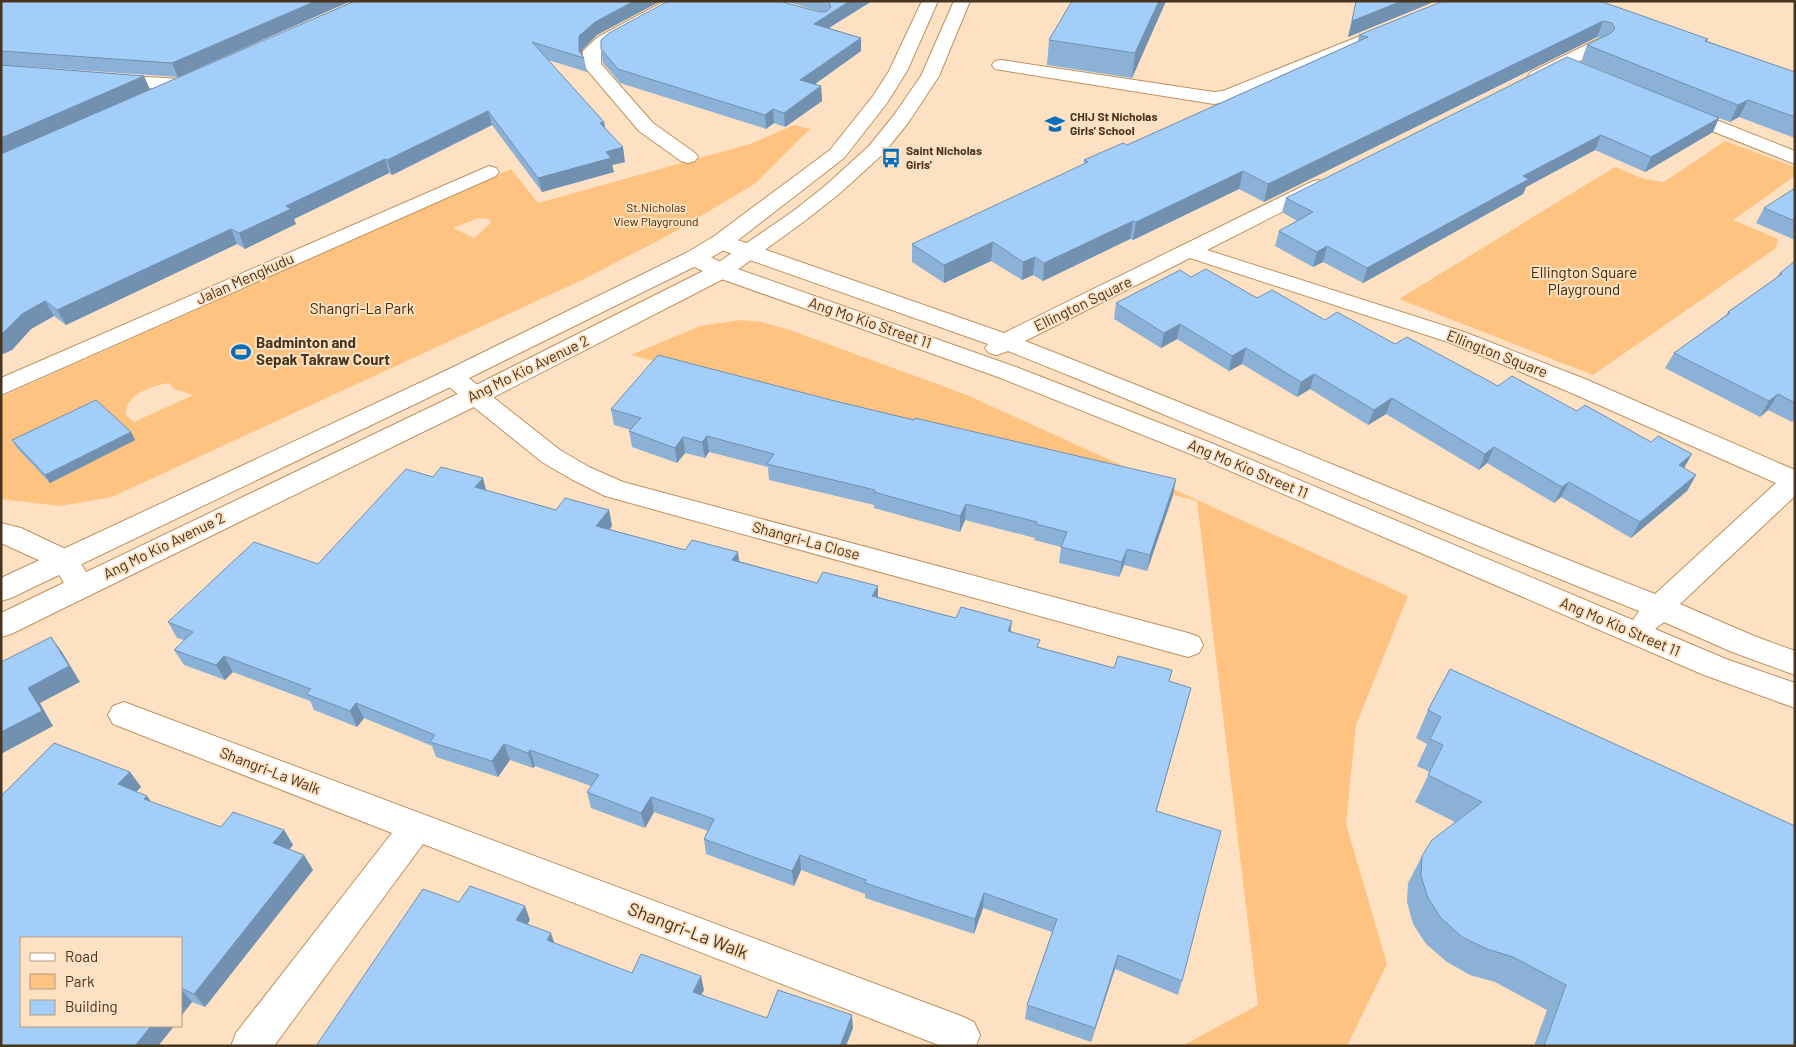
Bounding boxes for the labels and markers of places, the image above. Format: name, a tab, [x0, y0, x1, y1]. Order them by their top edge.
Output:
place label: CHIJ St Nicholas Girls' School	[1070, 109, 1157, 137]
school or university icon: CHIJ St Nicholas Girls' School	[1044, 113, 1066, 135]
place label: Saint Nicholas Girls'	[906, 143, 982, 171]
bus stop icon: Saint Nicholas Girls'	[880, 147, 902, 169]
place label: Badminton and Sepak Takraw Court	[256, 333, 390, 368]
sports icon: Badminton and Sepak Takraw Court	[230, 341, 252, 363]

